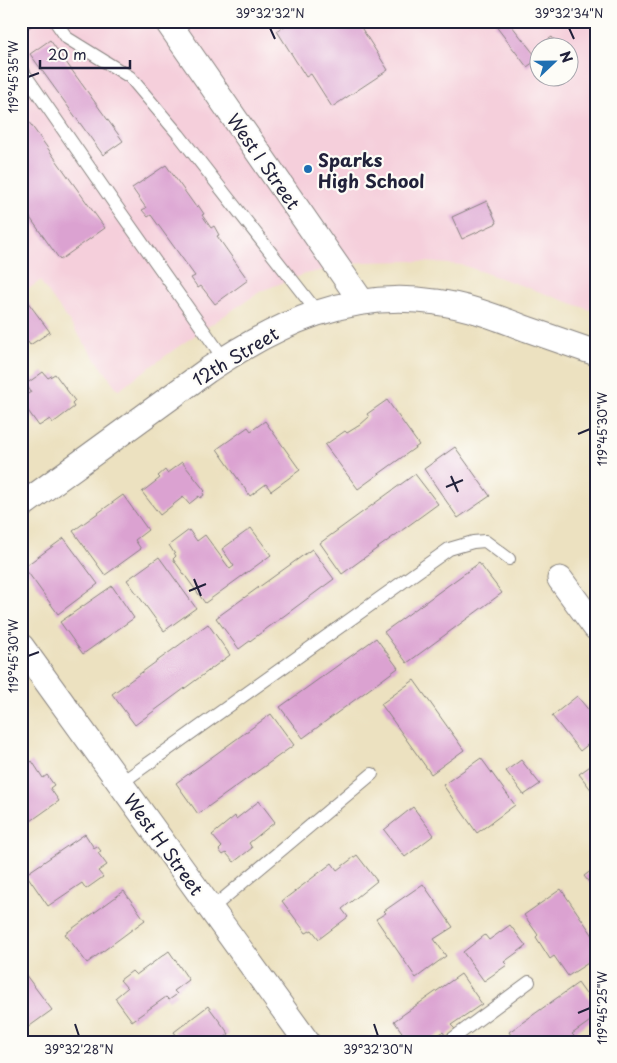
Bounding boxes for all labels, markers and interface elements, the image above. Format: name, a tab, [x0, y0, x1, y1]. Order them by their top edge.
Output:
text: 39°32'32"N	[235, 4, 305, 22]
text: 39°32'34"N	[535, 4, 603, 22]
scale bar	[40, 38, 130, 70]
north arrow	[530, 38, 580, 88]
text: 119°45'35"W	[4, 40, 22, 114]
text: 20 m	[48, 42, 87, 65]
text: N	[555, 48, 578, 66]
street label: West I Street	[221, 107, 307, 215]
place label: Sparks High School	[318, 146, 424, 194]
marker: Sparks High School	[302, 163, 314, 175]
street label: 12th Street	[187, 319, 283, 393]
text: 119°45'30"W	[593, 391, 611, 466]
text: 119°45'30"W	[4, 618, 22, 693]
street label: West H Street	[118, 787, 210, 901]
text: 119°45'25"W	[593, 970, 611, 1045]
text: 39°32'28"N	[44, 1040, 114, 1058]
text: 39°32'30"N	[343, 1040, 413, 1058]

